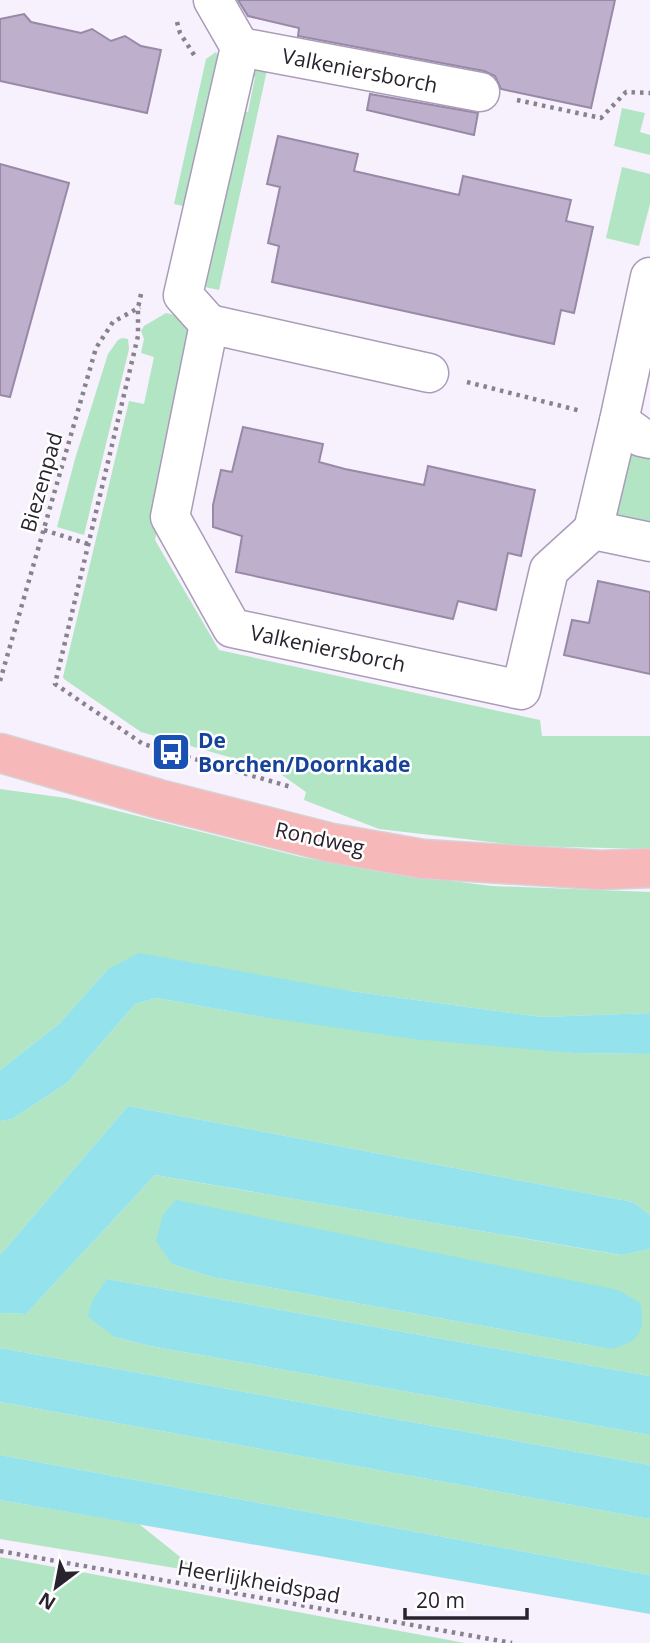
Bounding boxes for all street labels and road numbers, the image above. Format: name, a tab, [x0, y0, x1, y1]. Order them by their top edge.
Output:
street label: Valkeniersborch	[280, 41, 440, 99]
street label: Biezenpad	[13, 429, 69, 535]
street label: Valkeniersborch	[248, 618, 408, 678]
street label: Rondweg	[273, 815, 367, 861]
street label: Heerlijkheidspad	[175, 1553, 343, 1609]

